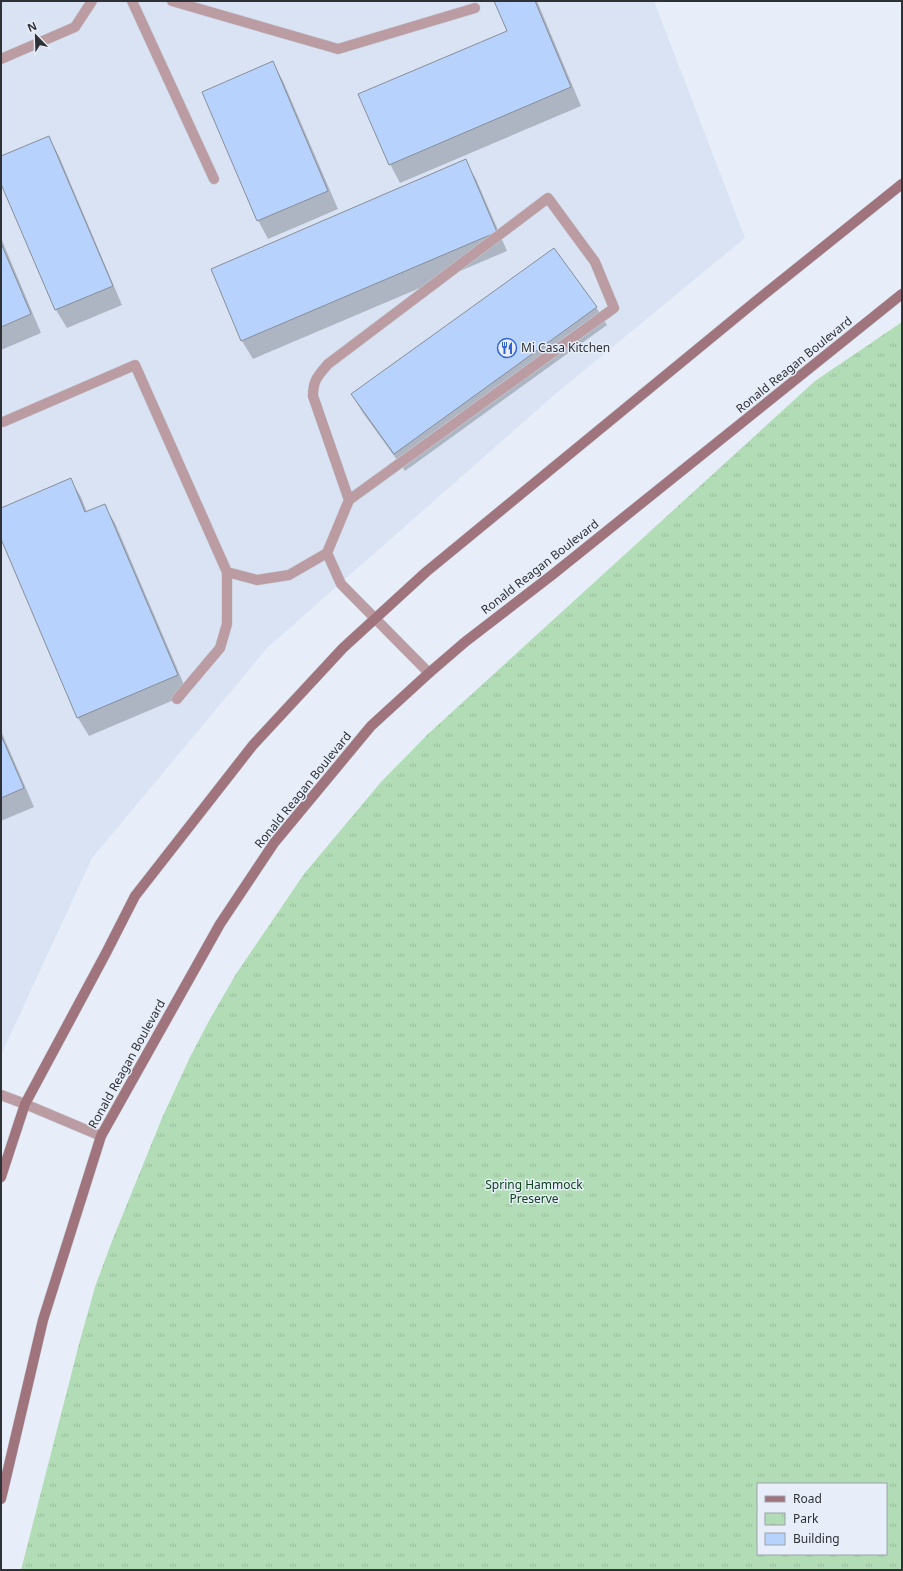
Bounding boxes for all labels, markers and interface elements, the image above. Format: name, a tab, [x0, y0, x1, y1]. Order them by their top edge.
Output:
north arrow	[16, 16, 56, 56]
text: N	[25, 18, 39, 35]
street label: Ronald Reagan Boulevard	[732, 312, 855, 417]
restaurant icon: Mi Casa Kitchen	[496, 337, 518, 359]
place label: Mi Casa Kitchen	[521, 339, 610, 356]
street label: Ronald Reagan Boulevard	[477, 515, 602, 618]
street label: Ronald Reagan Boulevard	[250, 728, 355, 851]
street label: Ronald Reagan Boulevard	[84, 996, 169, 1131]
park label: Spring Hammock Preserve	[485, 1176, 583, 1207]
legend	[757, 1483, 887, 1555]
text: Road	[793, 1490, 822, 1507]
text: Park	[793, 1510, 819, 1527]
text: Building	[793, 1530, 840, 1547]

